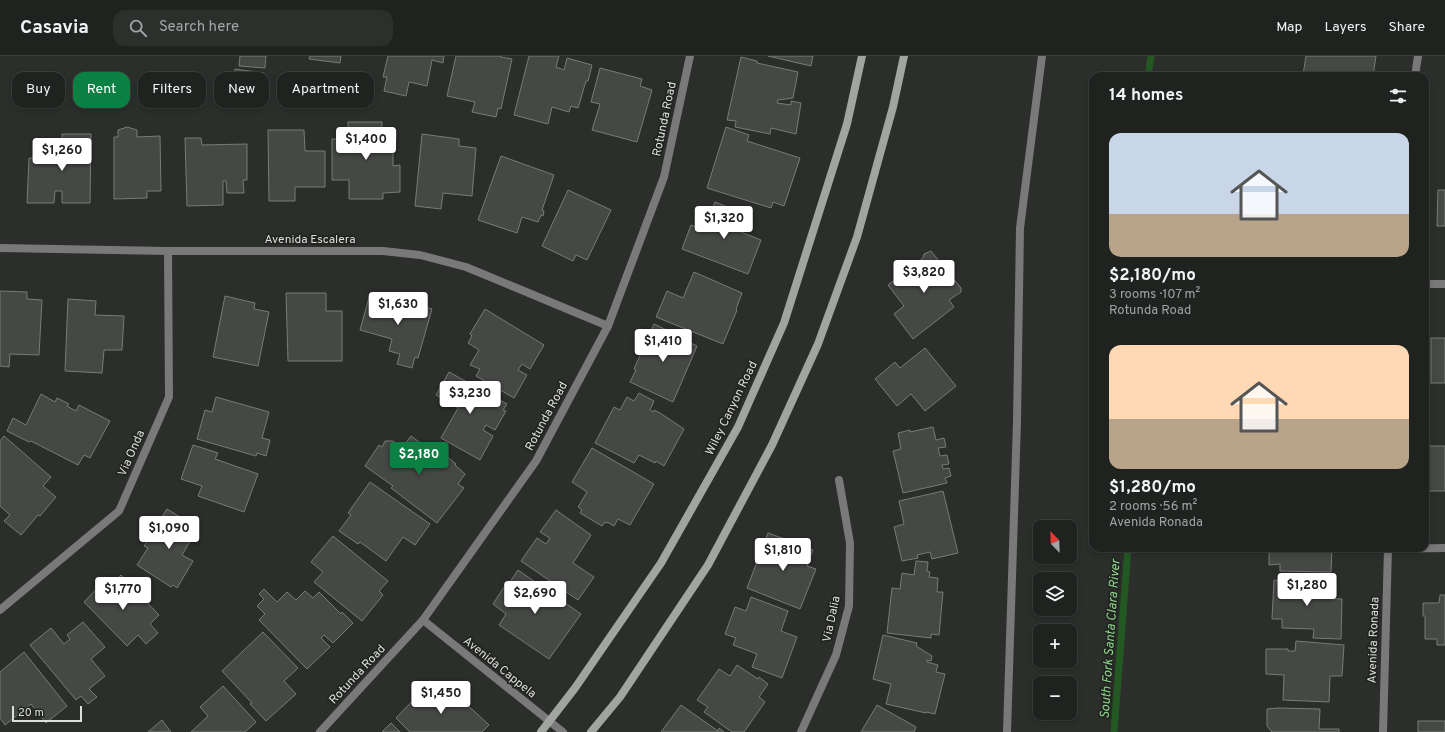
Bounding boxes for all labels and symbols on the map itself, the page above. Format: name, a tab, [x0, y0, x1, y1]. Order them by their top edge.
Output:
street label: Rotunda Road	[649, 80, 681, 158]
pin: $1,400	[333, 127, 399, 161]
pin: $1,260	[29, 138, 95, 172]
pin: $1,320	[691, 206, 757, 240]
street label: Avenida Escalera	[264, 232, 356, 248]
pin: $3,820	[891, 260, 957, 294]
pin: $1,630	[365, 292, 431, 326]
pin: $1,410	[630, 329, 696, 363]
street label: Wiley Canyon Road	[702, 359, 762, 458]
street label: Rotunda Road	[522, 379, 572, 454]
pin: $3,230	[437, 381, 503, 415]
street label: Via Onda	[115, 428, 149, 479]
pin: $2,180	[386, 442, 452, 476]
pin: $1,090	[136, 516, 202, 550]
north arrow	[1033, 520, 1077, 564]
pin: $1,810	[750, 538, 816, 572]
water label: South Fork Santa Clara River	[1097, 558, 1125, 719]
pin: $1,280	[1274, 573, 1340, 607]
pin: $1,770	[90, 577, 156, 611]
pin: $2,690	[502, 581, 568, 615]
street label: Via Dalia	[819, 595, 845, 644]
street label: Avenida Ronada	[1364, 596, 1384, 684]
street label: Avenida Cappela	[459, 633, 539, 702]
street label: Rotunda Road	[326, 641, 389, 708]
pin: $1,450	[408, 681, 474, 715]
scale bar	[12, 704, 82, 723]

